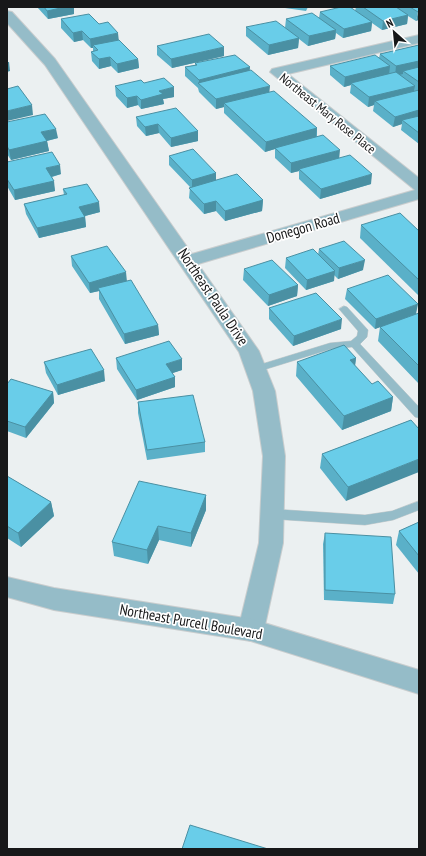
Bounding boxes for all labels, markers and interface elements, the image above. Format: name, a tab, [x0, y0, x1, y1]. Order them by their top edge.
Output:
north arrow	[374, 12, 414, 52]
text: N	[384, 15, 395, 31]
street label: Northeast Mary Rose Place	[276, 69, 379, 157]
street label: Donegon Road	[264, 208, 342, 247]
street label: Northeast Paula Drive	[174, 245, 253, 349]
street label: Northeast Purcell Boulevard	[118, 600, 264, 643]

